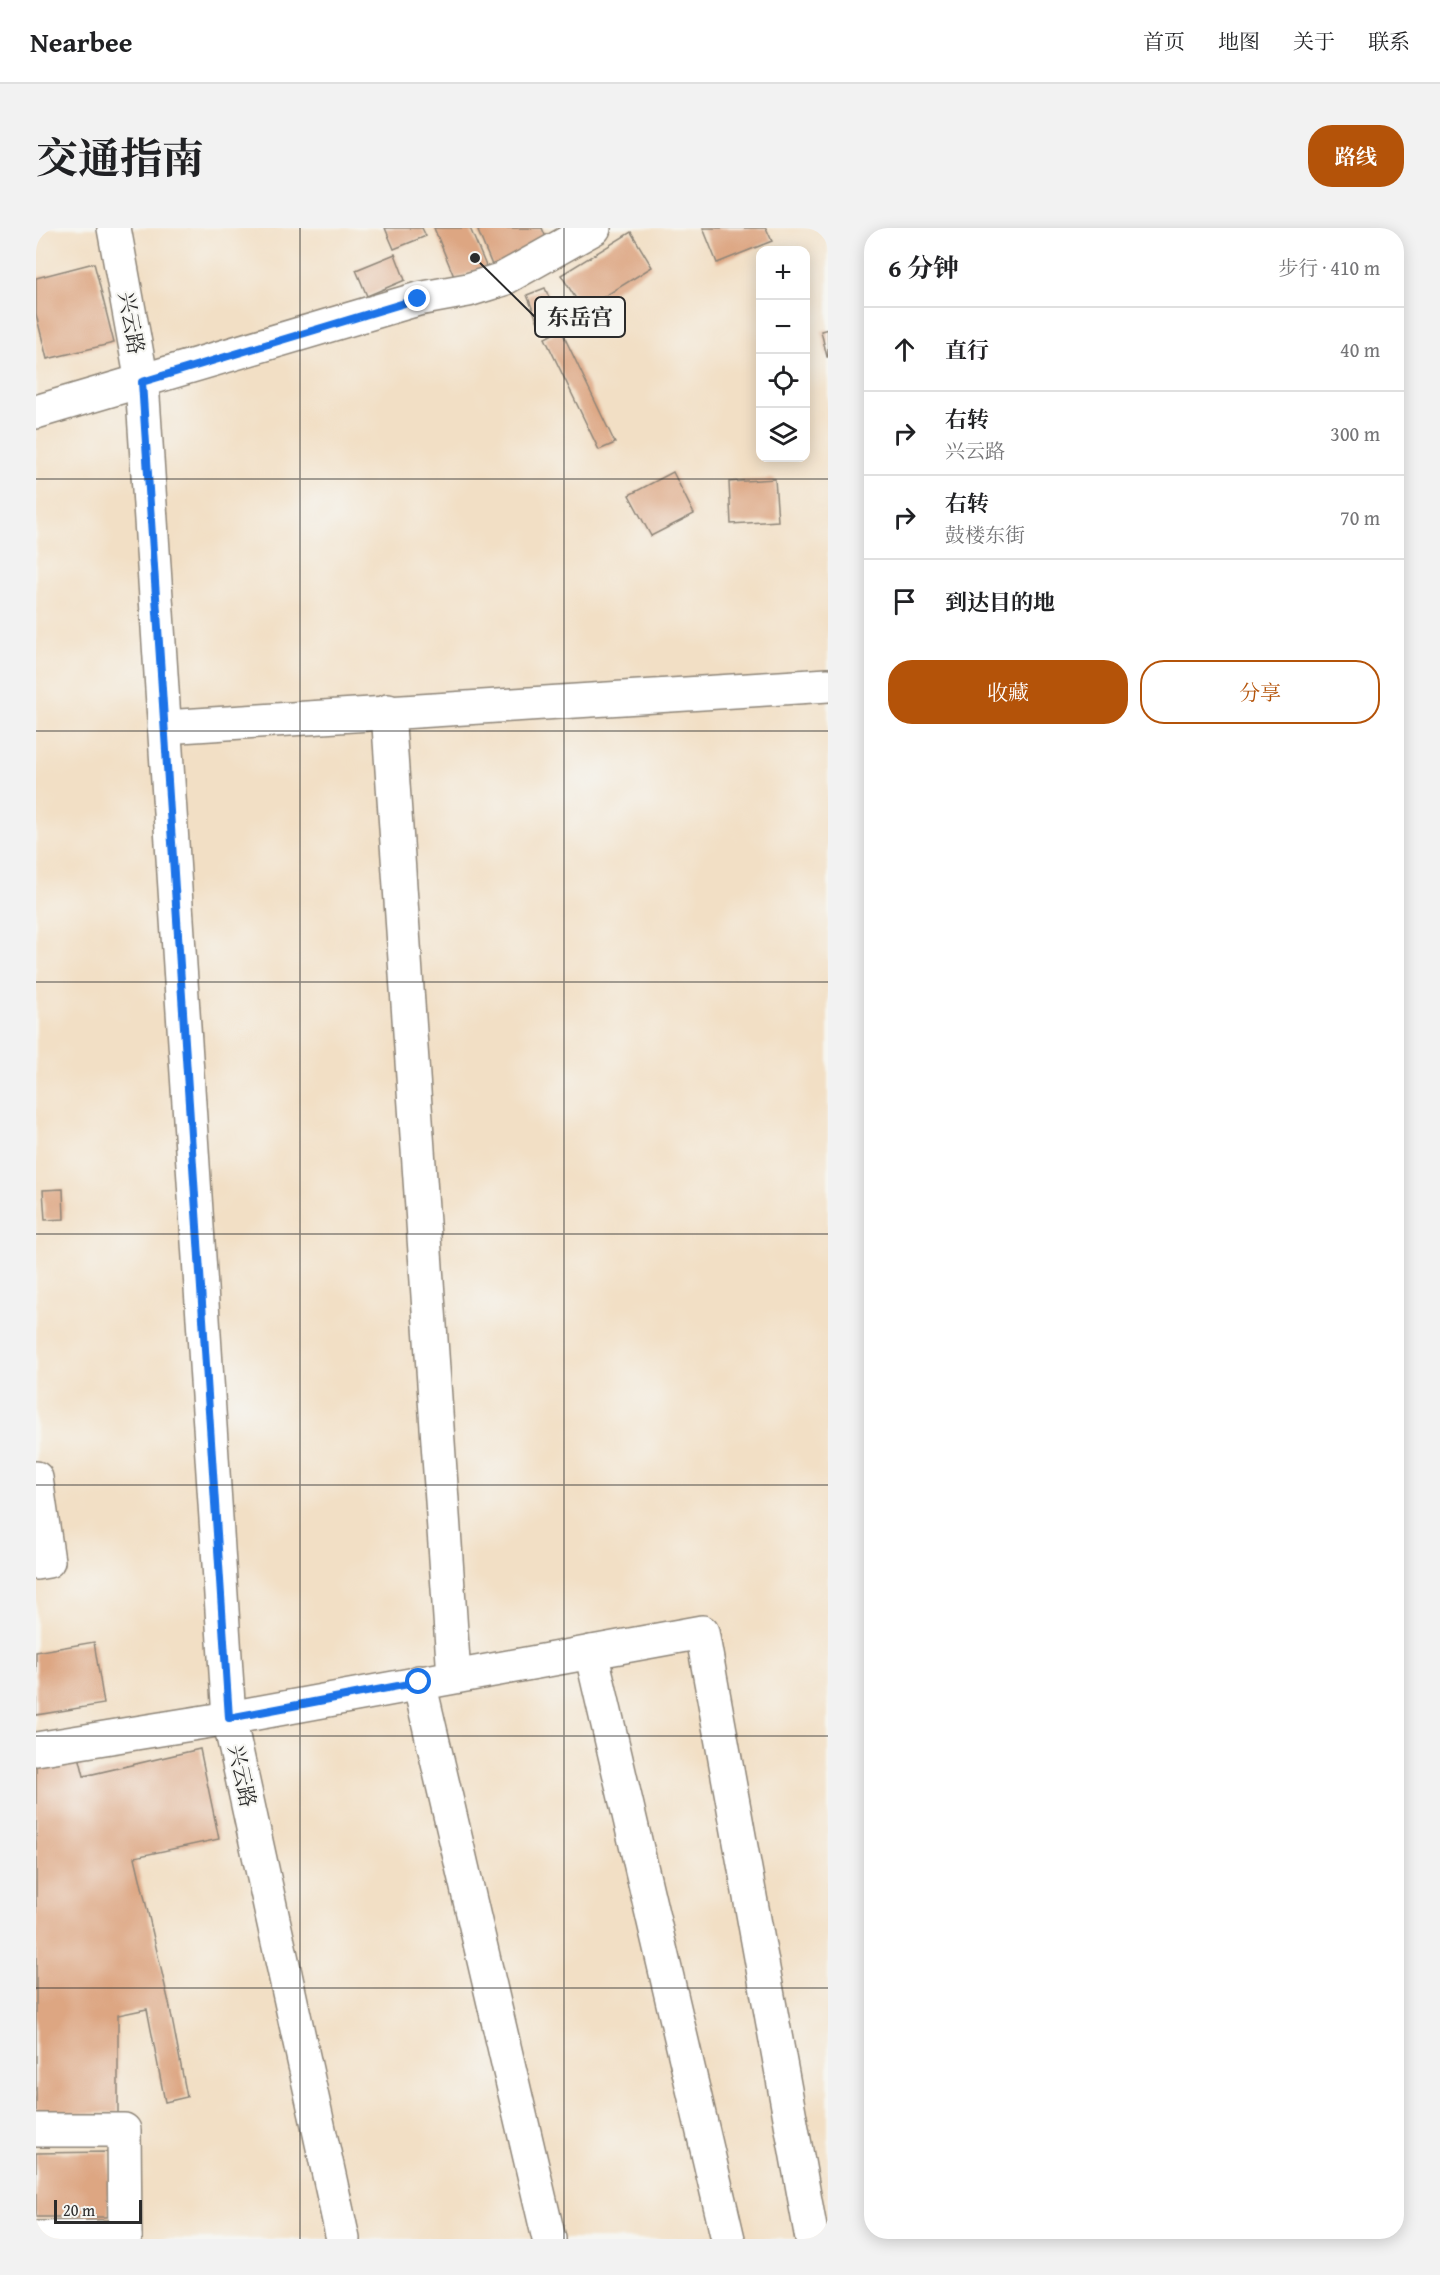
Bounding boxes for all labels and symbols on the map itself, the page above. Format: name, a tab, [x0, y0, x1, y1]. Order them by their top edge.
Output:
route end	[404, 285, 430, 311]
street label: 兴云路	[111, 289, 152, 357]
callout: 东岳宫	[535, 297, 625, 337]
text: 东岳宫	[547, 301, 613, 333]
route start	[405, 1668, 431, 1694]
street label: 兴云路	[221, 1742, 264, 1810]
scale bar	[54, 2197, 142, 2224]

